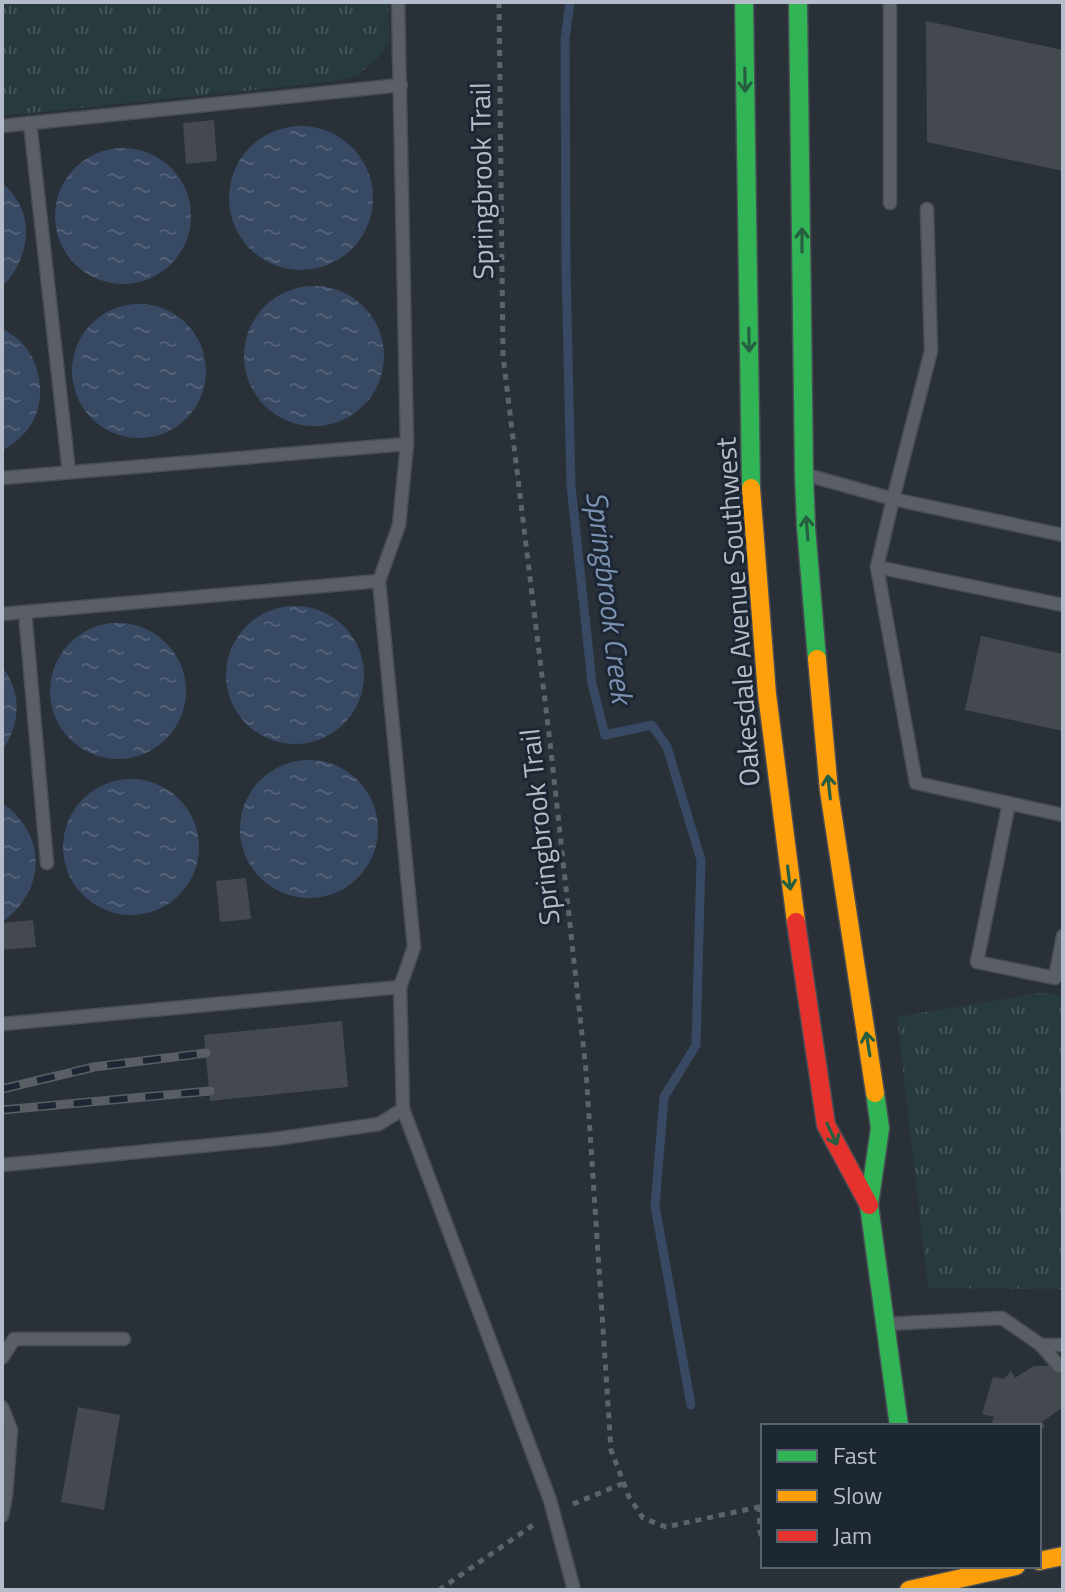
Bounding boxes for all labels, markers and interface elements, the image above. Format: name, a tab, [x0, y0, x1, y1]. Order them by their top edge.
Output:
one-way arrow	[738, 66, 753, 93]
street label: Springbrook Trail	[458, 82, 504, 280]
one-way arrow	[794, 227, 810, 254]
one-way arrow	[741, 326, 757, 353]
street label: Oakesdale Avenue Southwest	[703, 436, 771, 788]
water label: Springbrook Creek	[574, 488, 646, 709]
one-way arrow	[799, 515, 814, 542]
street label: Springbrook Trail	[507, 727, 571, 927]
one-way arrow	[822, 774, 837, 801]
one-way arrow	[782, 864, 797, 891]
one-way arrow	[860, 1032, 875, 1058]
one-way arrow	[825, 1121, 840, 1145]
legend	[761, 1424, 1041, 1568]
text: Fast	[833, 1437, 877, 1473]
text: Slow	[833, 1477, 882, 1513]
text: Jam	[833, 1517, 872, 1553]

